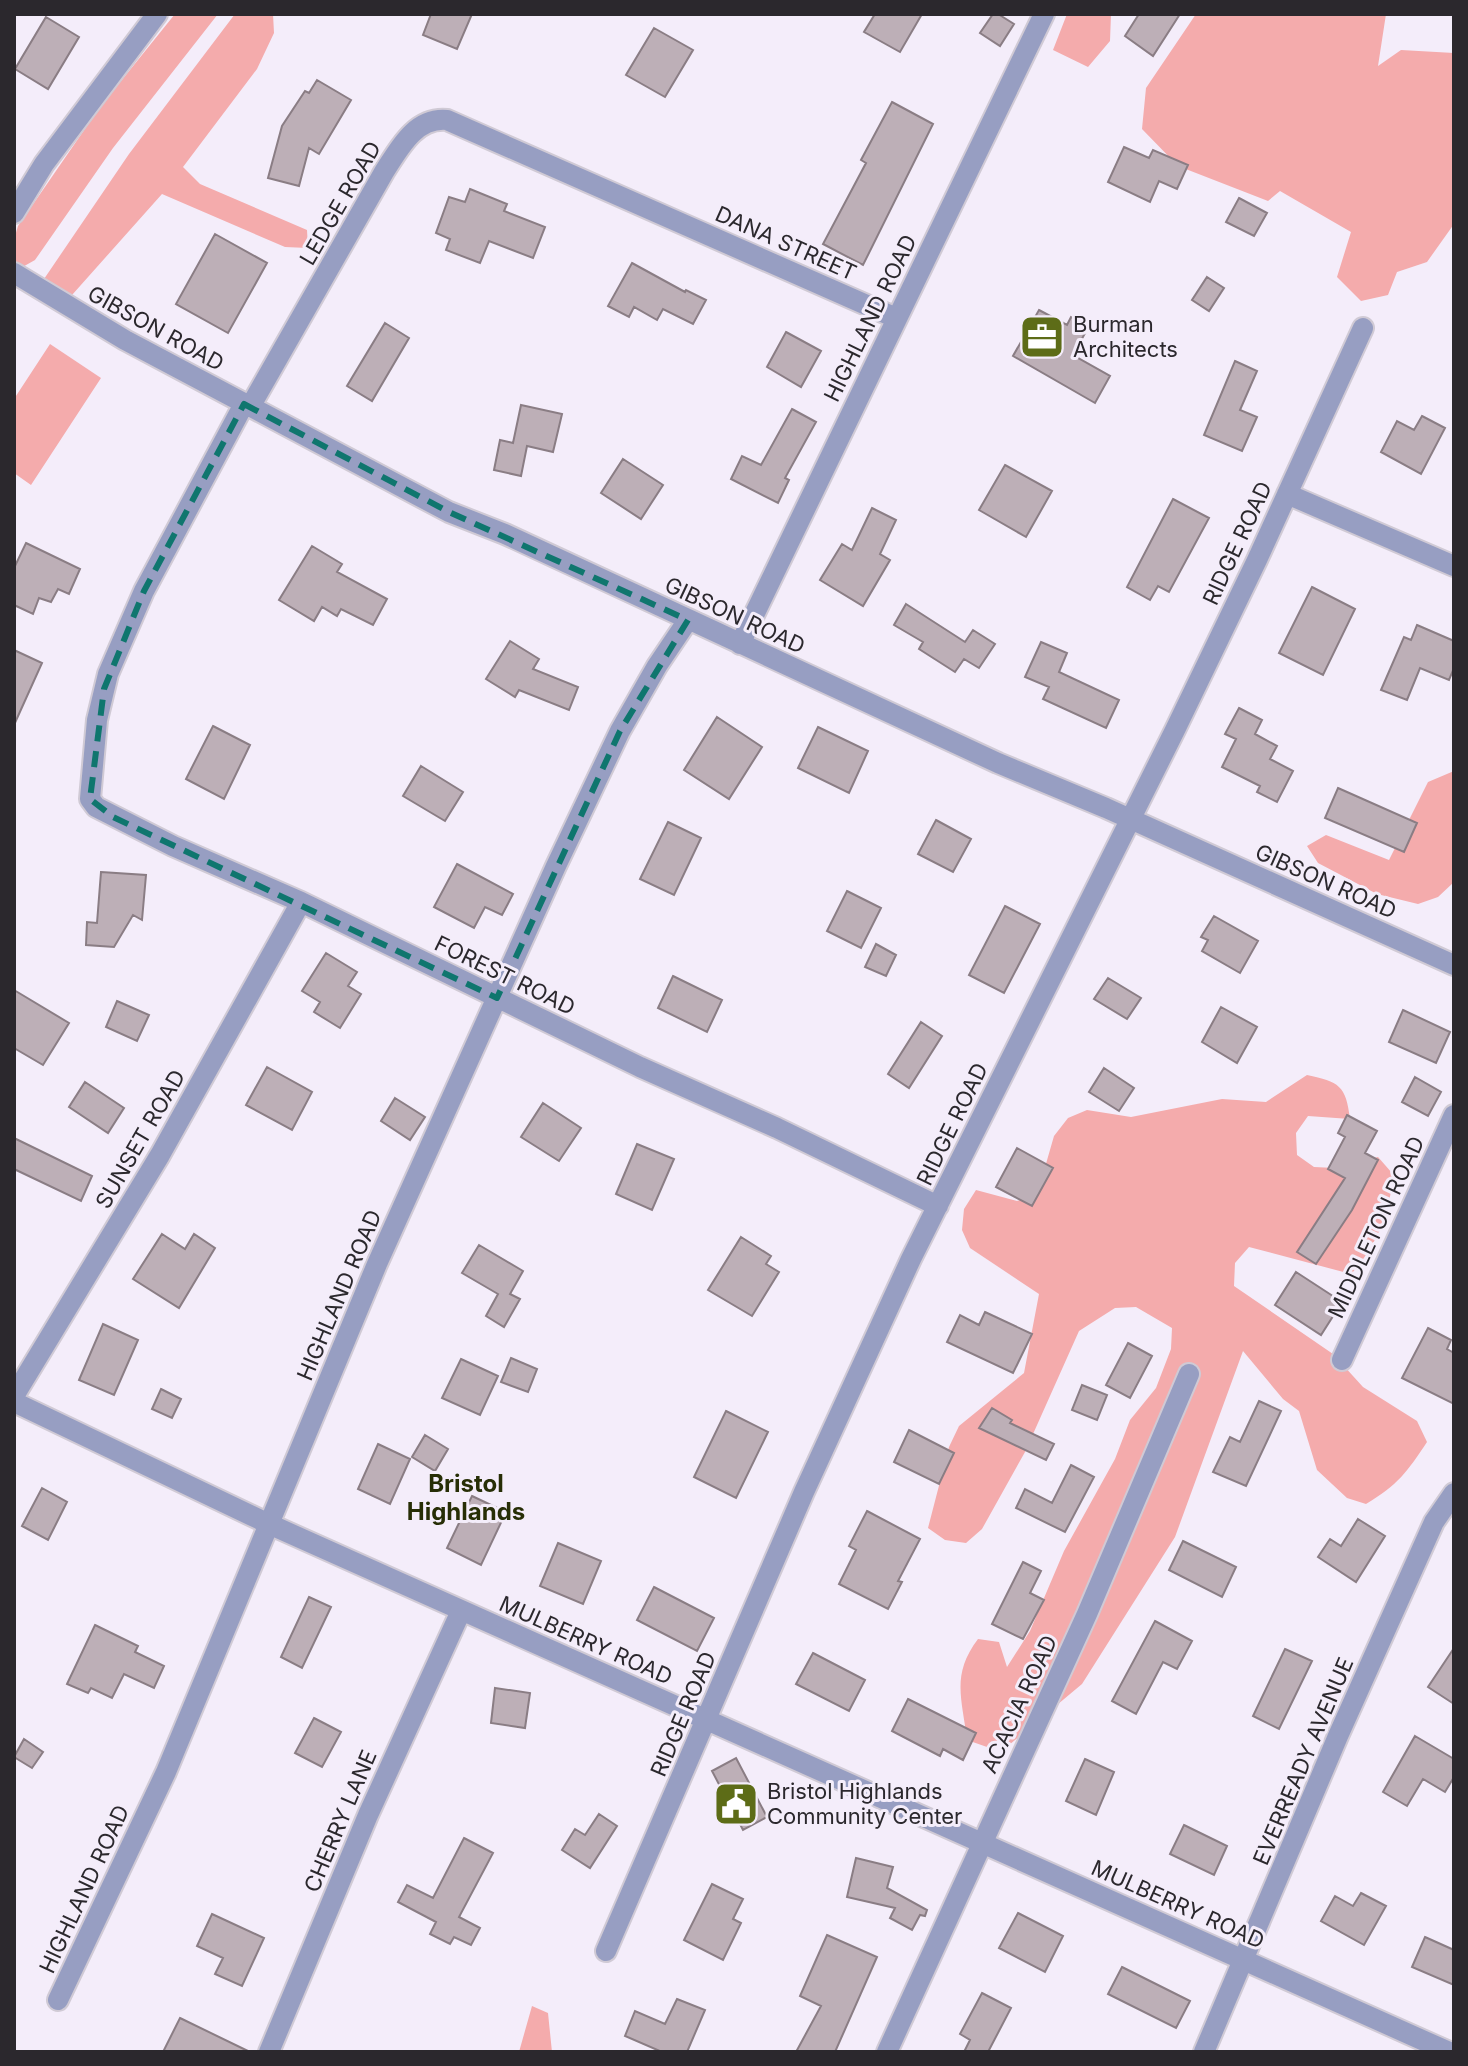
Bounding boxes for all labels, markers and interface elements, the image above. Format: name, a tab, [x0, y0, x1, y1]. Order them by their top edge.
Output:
street label: LEDGE ROAD	[294, 136, 386, 270]
street label: DANA STREET	[712, 200, 860, 286]
street label: HIGHLAND ROAD	[818, 230, 922, 406]
street label: GIBSON ROAD	[83, 280, 229, 376]
place label: Burman Architects	[1073, 311, 1178, 362]
office icon: Burman Architects	[1018, 313, 1066, 361]
street label: RIDGE ROAD	[1197, 477, 1277, 609]
street label: GIBSON ROAD	[661, 571, 809, 659]
street label: GIBSON ROAD	[1251, 838, 1401, 924]
street label: FOREST ROAD	[431, 930, 579, 1020]
street label: RIDGE ROAD	[911, 1059, 993, 1189]
street label: SUNSET ROAD	[90, 1065, 190, 1213]
street label: MIDDLETON ROAD	[1322, 1132, 1430, 1322]
street label: HIGHLAND ROAD	[291, 1206, 387, 1384]
district label: Bristol Highlands	[407, 1469, 525, 1526]
street label: MULBERRY ROAD	[496, 1590, 676, 1690]
street label: ACACIA ROAD	[976, 1631, 1062, 1777]
street label: RIDGE ROAD	[645, 1648, 721, 1780]
street label: EVERREADY AVENUE	[1247, 1653, 1359, 1869]
street label: CHERRY LANE	[298, 1746, 382, 1896]
place label: Bristol Highlands Community Center	[767, 1778, 962, 1829]
public building icon: Bristol Highlands Community Center	[712, 1780, 760, 1828]
street label: HIGHLAND ROAD	[34, 1801, 134, 1977]
street label: MULBERRY ROAD	[1088, 1854, 1268, 1954]

